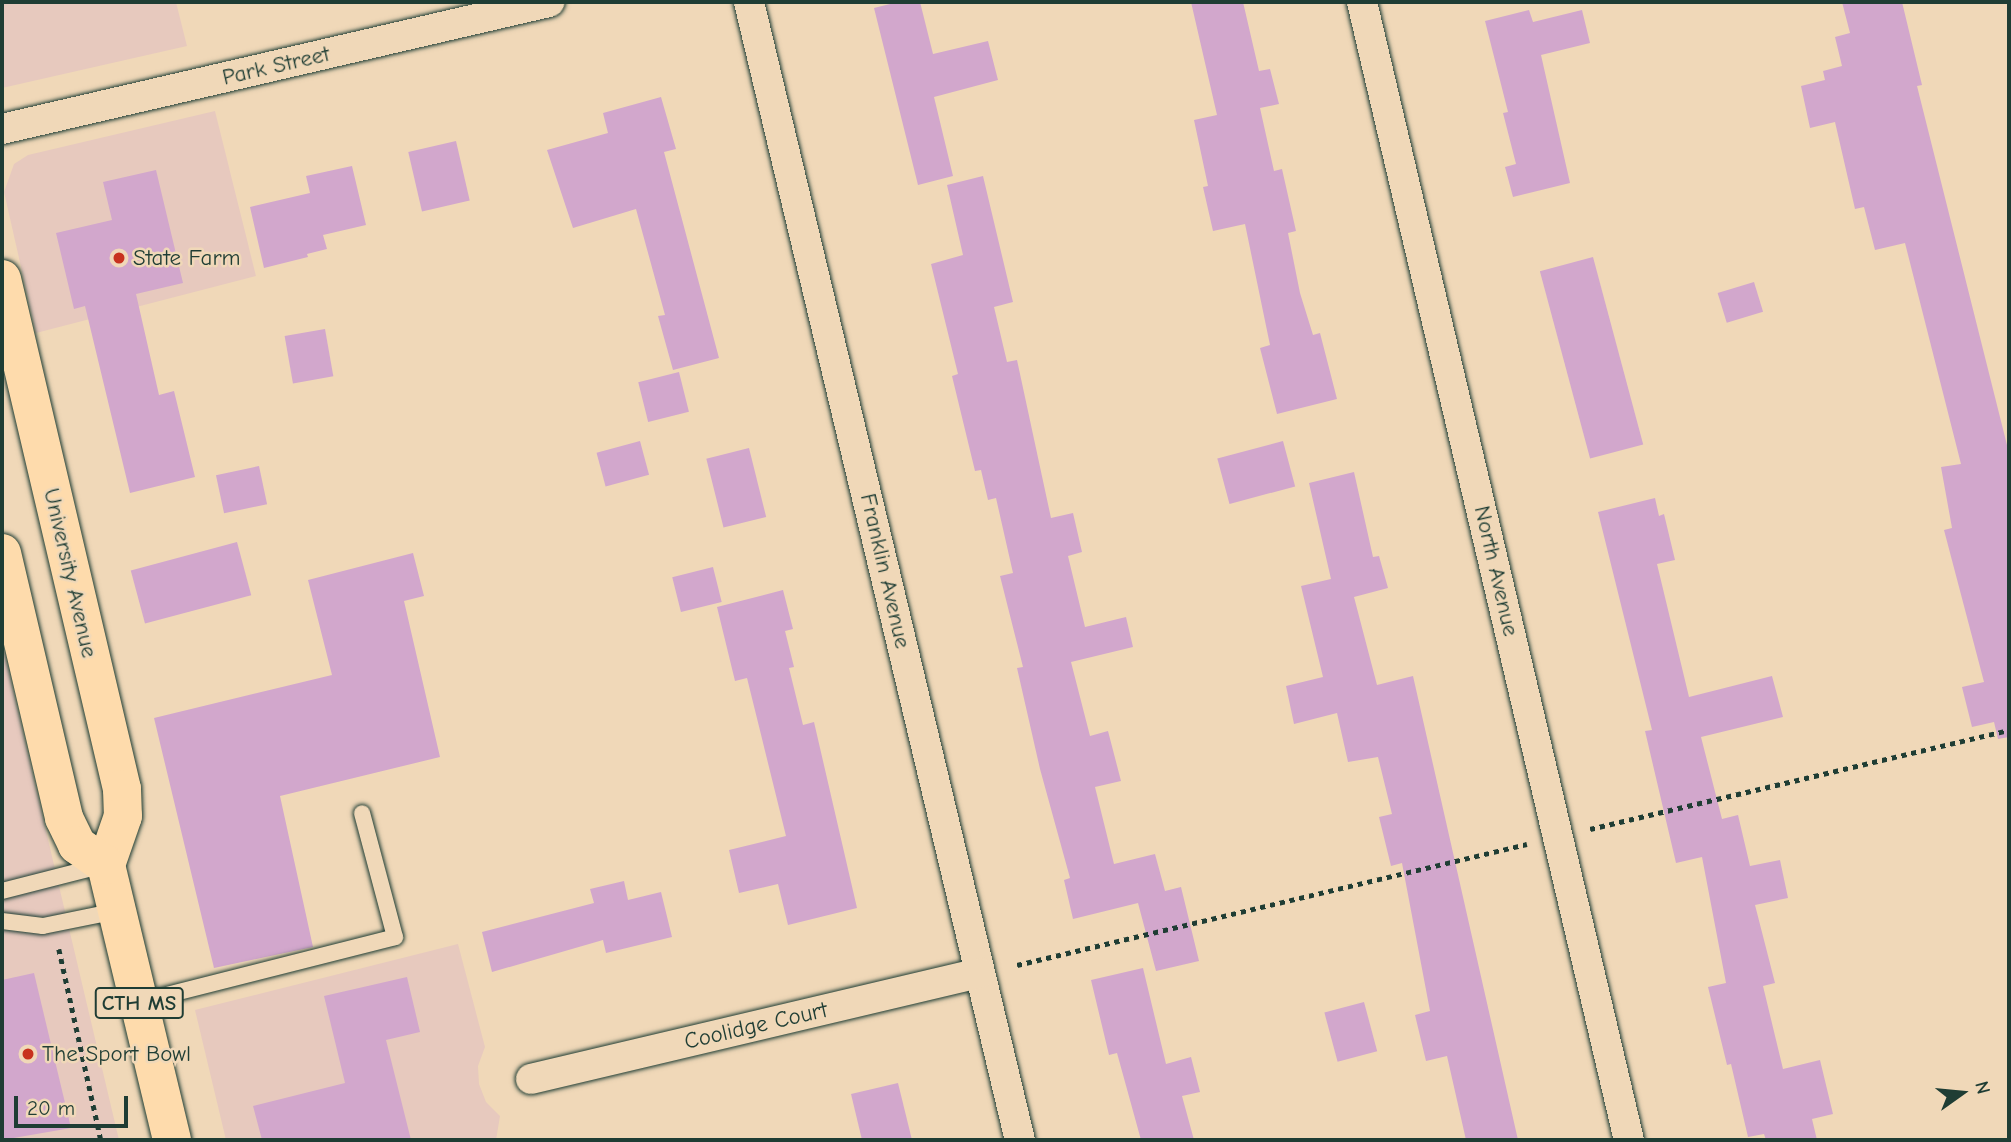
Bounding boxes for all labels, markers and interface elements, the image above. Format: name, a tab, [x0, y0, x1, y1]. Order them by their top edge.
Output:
street label: Park Street	[220, 40, 332, 92]
place label: State Farm	[133, 244, 241, 272]
marker: State Farm	[111, 250, 127, 266]
street label: University Avenue	[37, 486, 103, 660]
street label: Franklin Avenue	[854, 491, 916, 651]
street label: North Avenue	[1468, 503, 1524, 639]
road number: CTH MS	[94, 986, 184, 1020]
street label: Coolidge Court	[682, 996, 830, 1056]
place label: The Sport Bowl	[42, 1040, 191, 1068]
marker: The Sport Bowl	[20, 1046, 36, 1062]
north arrow	[1927, 1058, 1997, 1128]
text: N	[1970, 1079, 1995, 1096]
scale bar	[18, 1082, 131, 1126]
text: 20 m	[27, 1096, 75, 1120]

